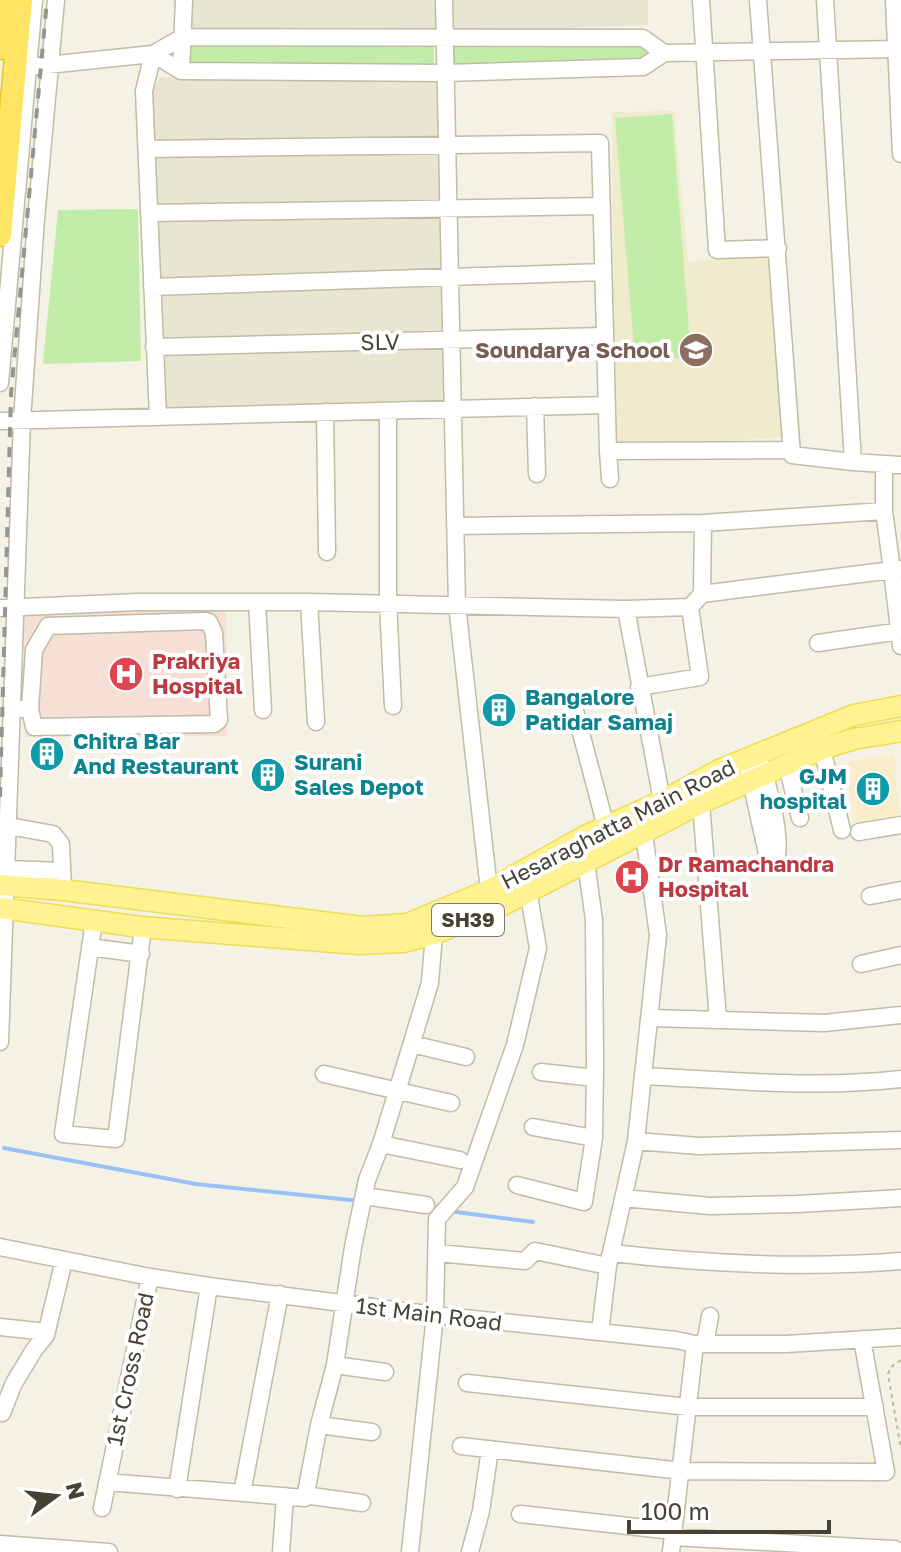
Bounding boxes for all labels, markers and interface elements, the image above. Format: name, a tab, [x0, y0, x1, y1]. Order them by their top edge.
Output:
street label: SLV	[360, 328, 400, 355]
school or university icon: Soundarya School	[677, 331, 715, 369]
place label: Soundarya School	[475, 336, 670, 363]
place label: Prakriya Hospital	[152, 647, 243, 699]
hospital icon: Prakriya Hospital	[107, 655, 145, 693]
place label: Bangalore Patidar Samaj	[525, 683, 673, 735]
building icon: Bangalore Patidar Samaj	[480, 691, 518, 729]
place label: Chitra Bar And Restaurant	[73, 727, 239, 779]
building icon: Chitra Bar And Restaurant	[28, 735, 66, 773]
place label: Surani Sales Depot	[294, 748, 424, 800]
street label: Hesaraghatta Main Road	[496, 753, 739, 894]
building icon: Surani Sales Depot	[249, 756, 287, 794]
place label: GJM hospital	[760, 762, 847, 814]
building icon: GJM hospital	[854, 770, 892, 808]
place label: Dr Ramachandra Hospital	[658, 850, 834, 902]
hospital icon: Dr Ramachandra Hospital	[613, 858, 651, 896]
road number: SH39	[432, 904, 504, 936]
street label: 1st Cross Road	[100, 1290, 159, 1448]
street label: 1st Main Road	[355, 1291, 504, 1336]
north arrow	[16, 1456, 96, 1536]
text: N	[61, 1479, 91, 1502]
scale bar	[629, 1484, 829, 1534]
text: 100 m	[641, 1496, 710, 1525]

